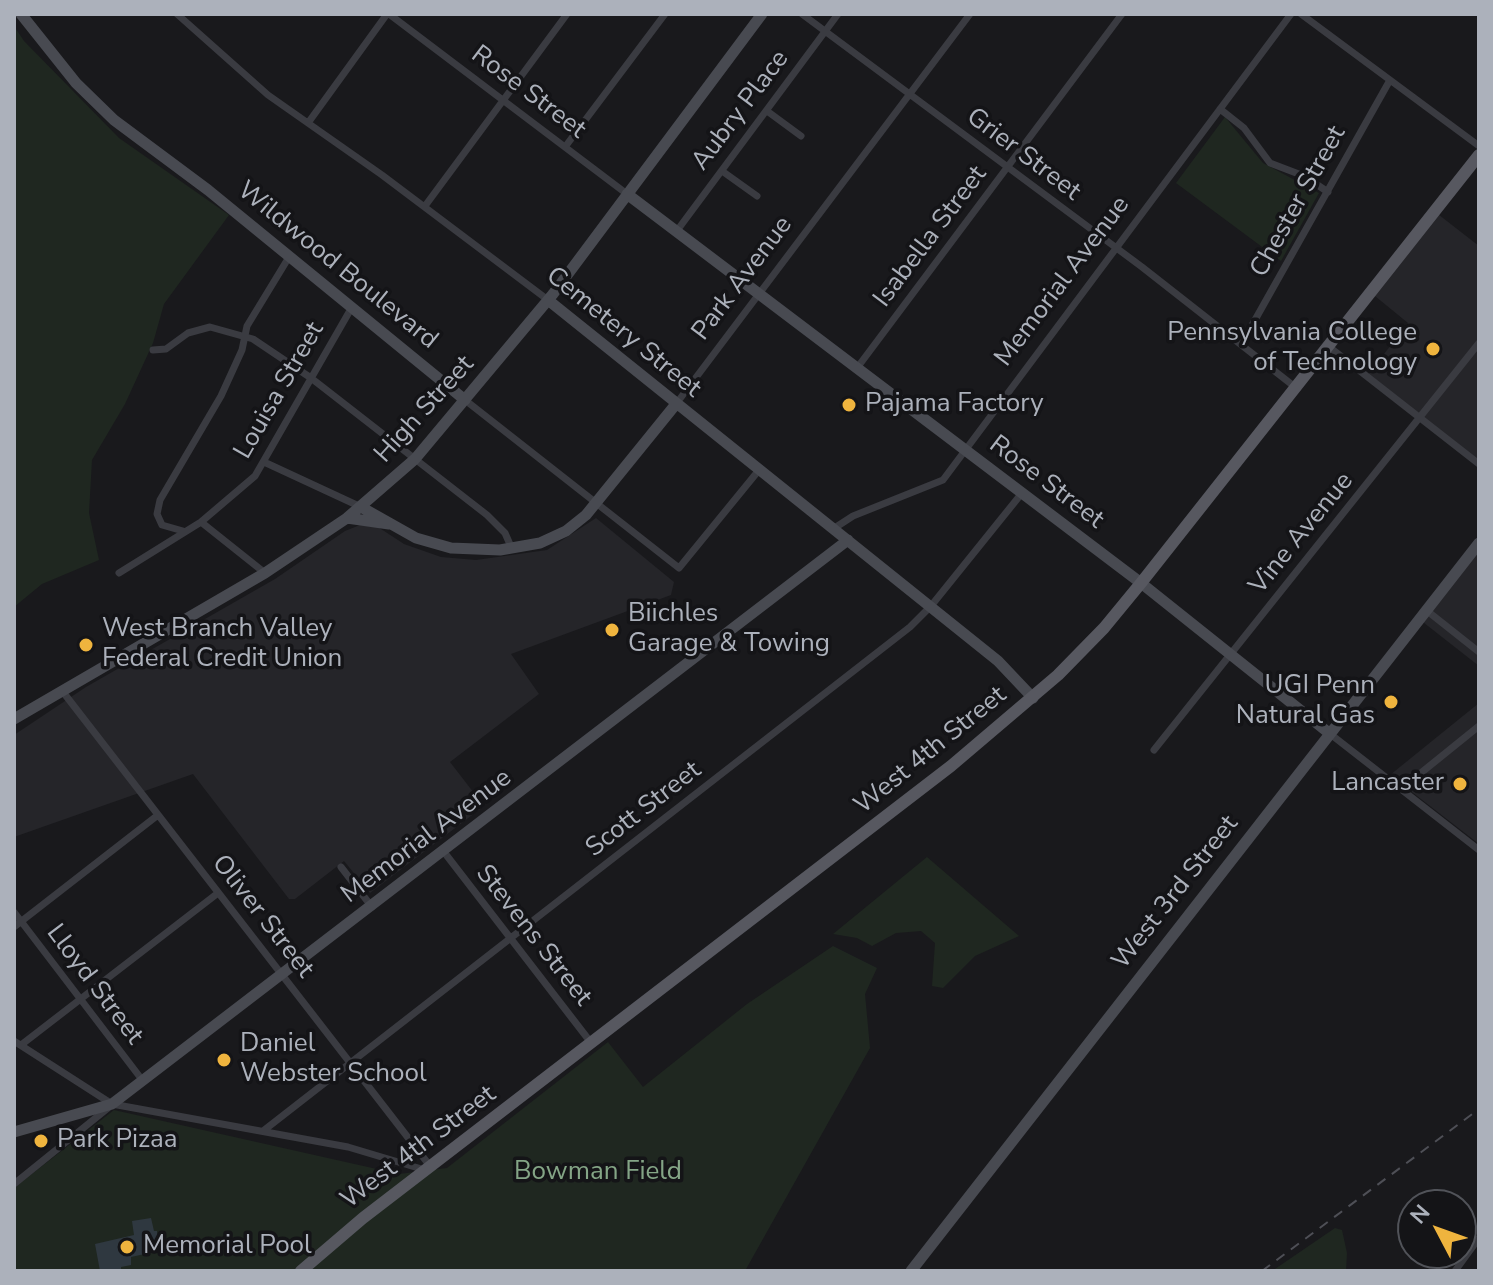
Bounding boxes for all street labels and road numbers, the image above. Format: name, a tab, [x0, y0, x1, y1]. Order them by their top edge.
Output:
street label: Rose Street	[464, 40, 592, 146]
street label: Aubry Place	[686, 45, 796, 177]
street label: Grier Street	[960, 102, 1086, 208]
street label: Chester Street	[1245, 121, 1353, 283]
street label: Isabella Street	[868, 160, 994, 314]
street label: Wildwood Boulevard	[230, 176, 444, 356]
street label: Memorial Avenue	[989, 191, 1137, 373]
street label: Park Avenue	[686, 211, 800, 347]
street label: Cemetery Street	[539, 261, 707, 405]
street label: Louisa Street	[228, 317, 332, 465]
street label: High Street	[369, 350, 481, 470]
street label: Rose Street	[982, 430, 1110, 536]
street label: Vine Avenue	[1243, 467, 1361, 601]
street label: West 4th Street	[849, 680, 1013, 822]
street label: Scott Street	[580, 755, 708, 865]
street label: Memorial Avenue	[336, 763, 518, 911]
street label: West 3rd Street	[1106, 810, 1246, 976]
street label: Oliver Street	[204, 849, 320, 985]
street label: Stevens Street	[468, 859, 598, 1013]
street label: Lloyd Street	[39, 919, 149, 1051]
street label: West 4th Street	[335, 1080, 503, 1216]

